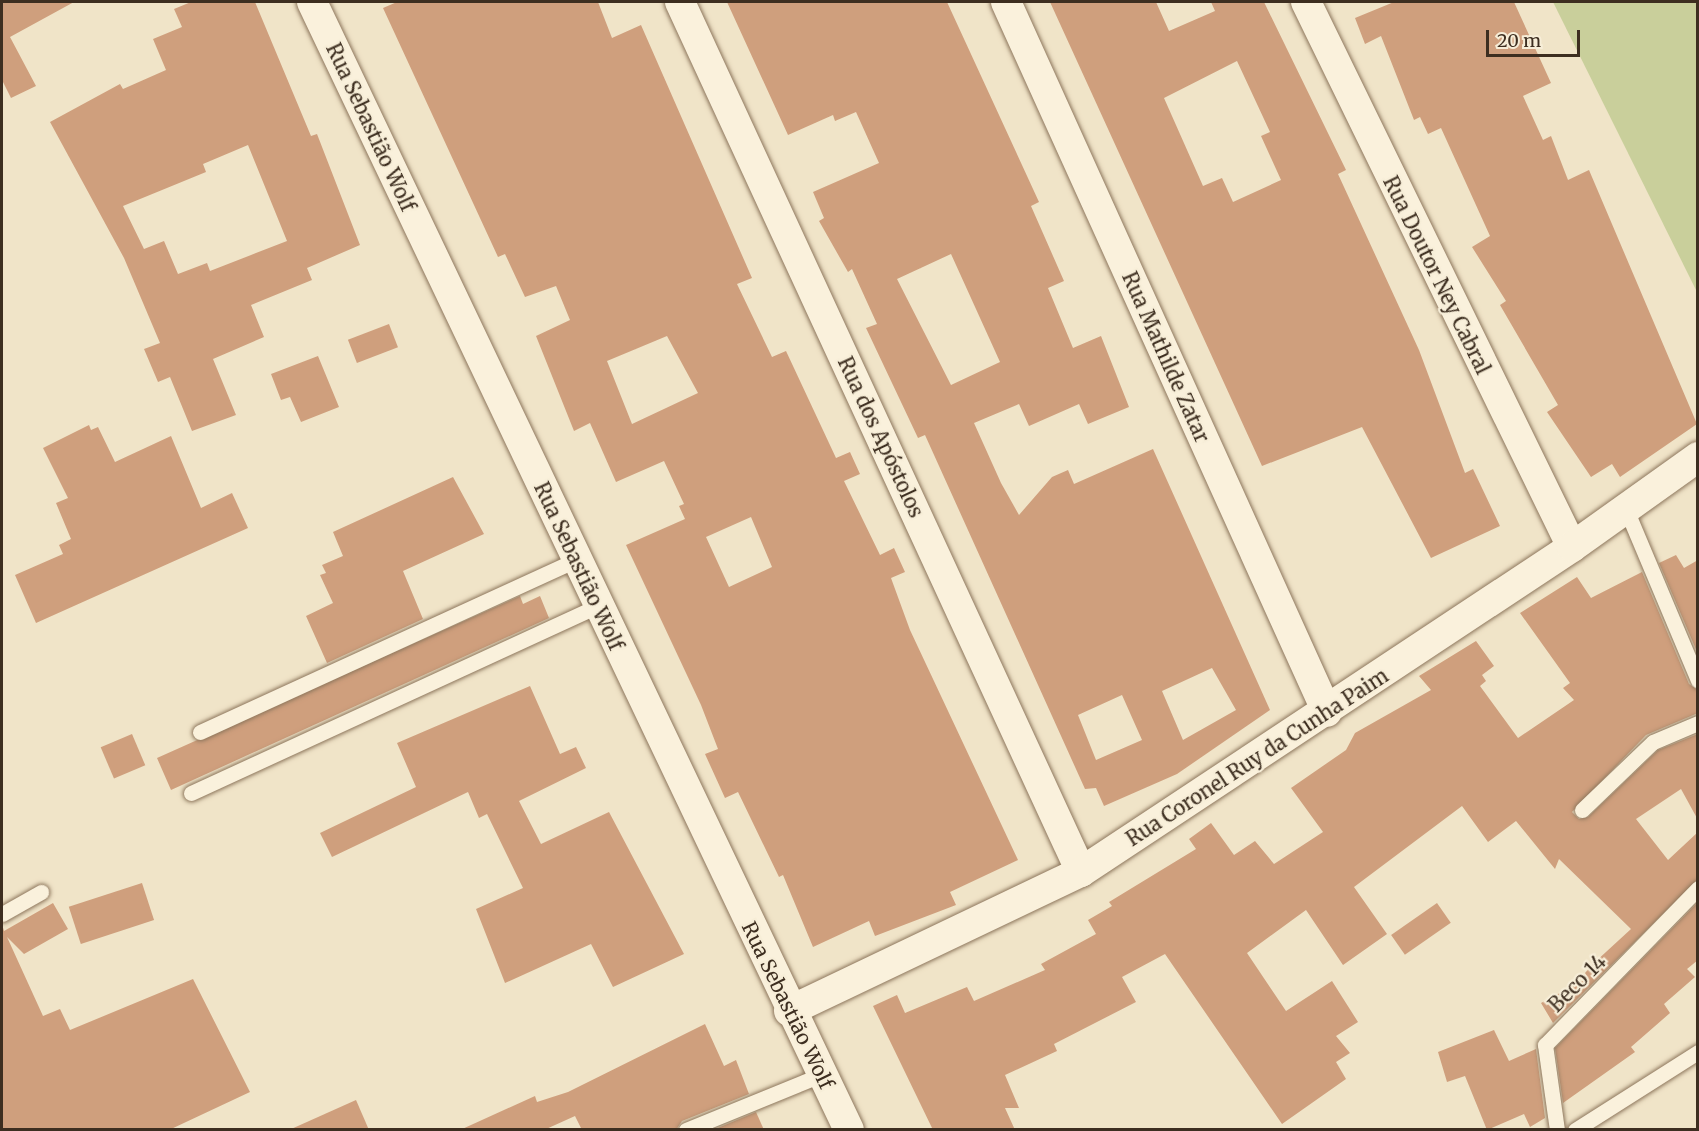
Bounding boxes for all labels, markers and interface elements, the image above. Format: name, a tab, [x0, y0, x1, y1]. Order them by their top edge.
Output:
scale bar	[1489, 18, 1584, 56]
text: 20 m	[1497, 29, 1541, 52]
street label: Rua Sebastião Wolf	[321, 39, 421, 215]
street label: Rua Doutor Ney Cabral	[1379, 172, 1495, 378]
street label: Rua Mathilde Zatar	[1118, 268, 1214, 446]
street label: Rua dos Apóstolos	[833, 353, 929, 521]
street label: Rua Sebastião Wolf	[529, 478, 629, 654]
street label: Rua Coronel Ruy da Cunha Paim	[1122, 663, 1392, 851]
street label: Rua Sebastião Wolf	[737, 918, 839, 1092]
street label: Beco 14	[1543, 949, 1611, 1017]

